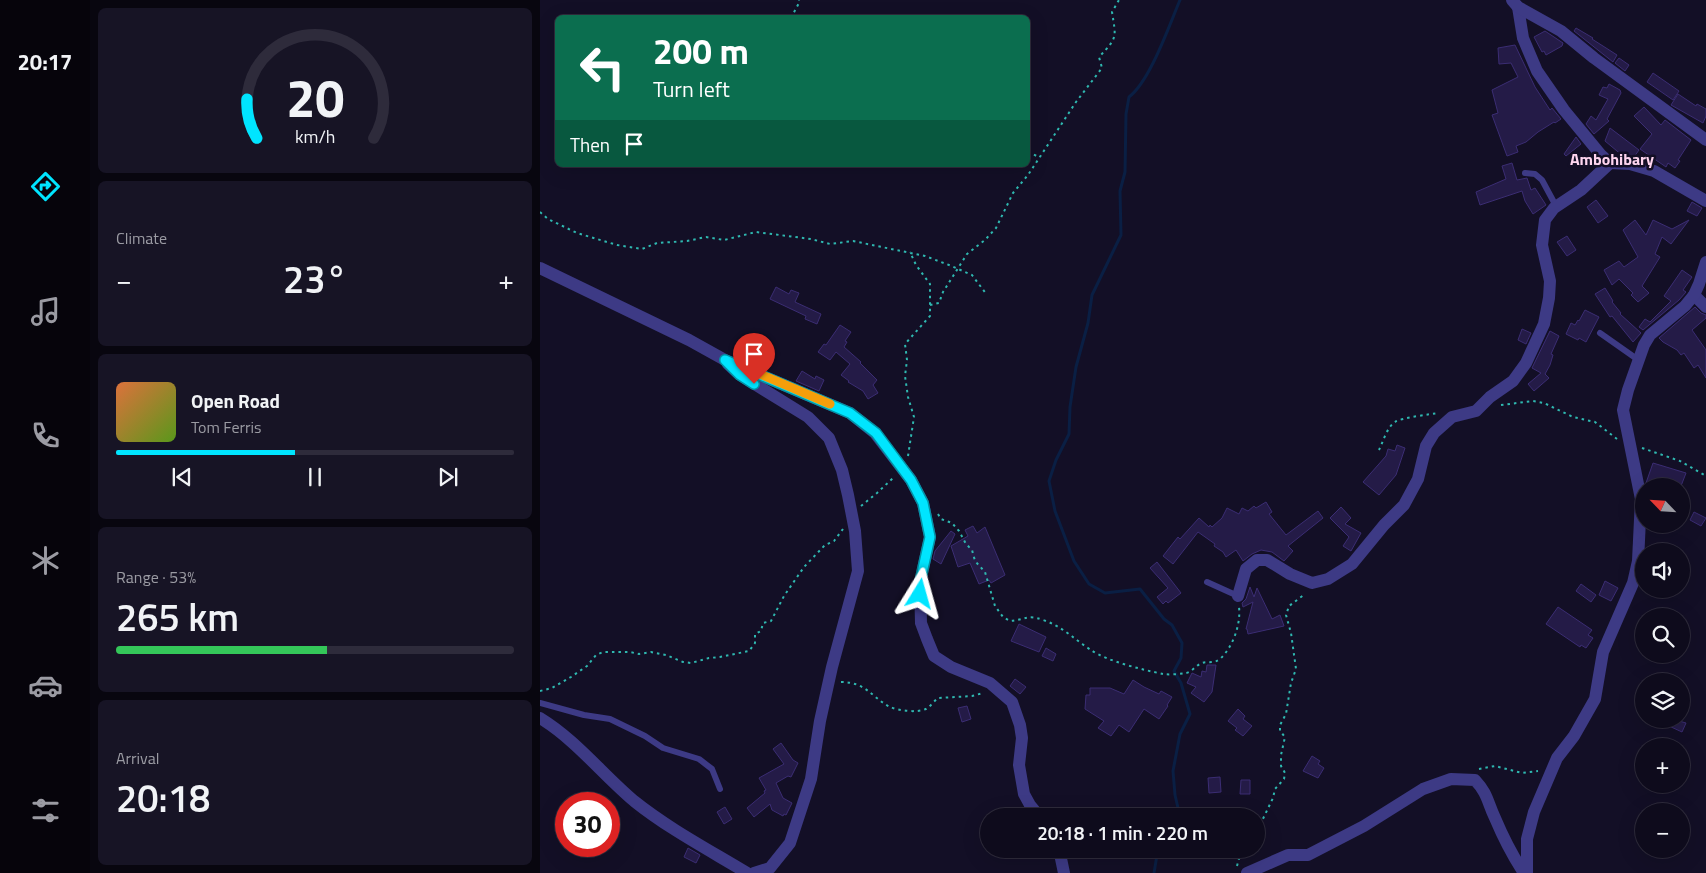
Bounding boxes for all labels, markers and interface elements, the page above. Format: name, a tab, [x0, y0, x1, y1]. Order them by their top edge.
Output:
text: 200 m	[653, 24, 749, 78]
icon: left	[570, 35, 635, 100]
text: 20:17	[18, 45, 72, 79]
text: 20	[286, 58, 344, 137]
text: Turn left	[653, 72, 730, 106]
text: km/h	[295, 123, 335, 150]
text: Then	[570, 130, 610, 159]
icon: arrive	[620, 130, 648, 158]
district label: Ambohibary	[1570, 147, 1654, 171]
icon: directions	[28, 169, 63, 204]
text: Climate	[116, 226, 167, 250]
text: 23°	[283, 250, 347, 308]
text: −	[116, 258, 132, 301]
text: +	[498, 258, 514, 301]
icon: music	[28, 294, 63, 329]
pin	[733, 333, 775, 384]
icon: arrive	[740, 340, 768, 368]
text: Open Road	[191, 386, 280, 415]
text: Tom Ferris	[191, 415, 262, 439]
icon: phone	[28, 418, 63, 453]
icon: previous	[168, 463, 196, 491]
icon: pause	[301, 463, 329, 491]
icon: next	[434, 463, 462, 491]
north arrow	[1635, 478, 1690, 532]
map controls	[1635, 478, 1690, 858]
icon: climate	[28, 543, 63, 578]
button: sound	[1635, 543, 1690, 598]
text: Range · 53%	[116, 565, 196, 589]
position arrow	[893, 567, 945, 619]
text: 265 km	[116, 588, 239, 646]
button: search	[1635, 608, 1690, 663]
icon: car	[28, 668, 63, 703]
button: layers	[1635, 673, 1690, 728]
button: +	[1635, 738, 1690, 793]
text: Arrival	[116, 746, 159, 770]
text: 20:18	[116, 769, 210, 827]
speed limit sign: 30	[555, 792, 620, 857]
icon: filters	[28, 793, 63, 828]
button: −	[1635, 803, 1690, 858]
text: 20:18 · 1 min · 220 m	[1037, 818, 1208, 847]

